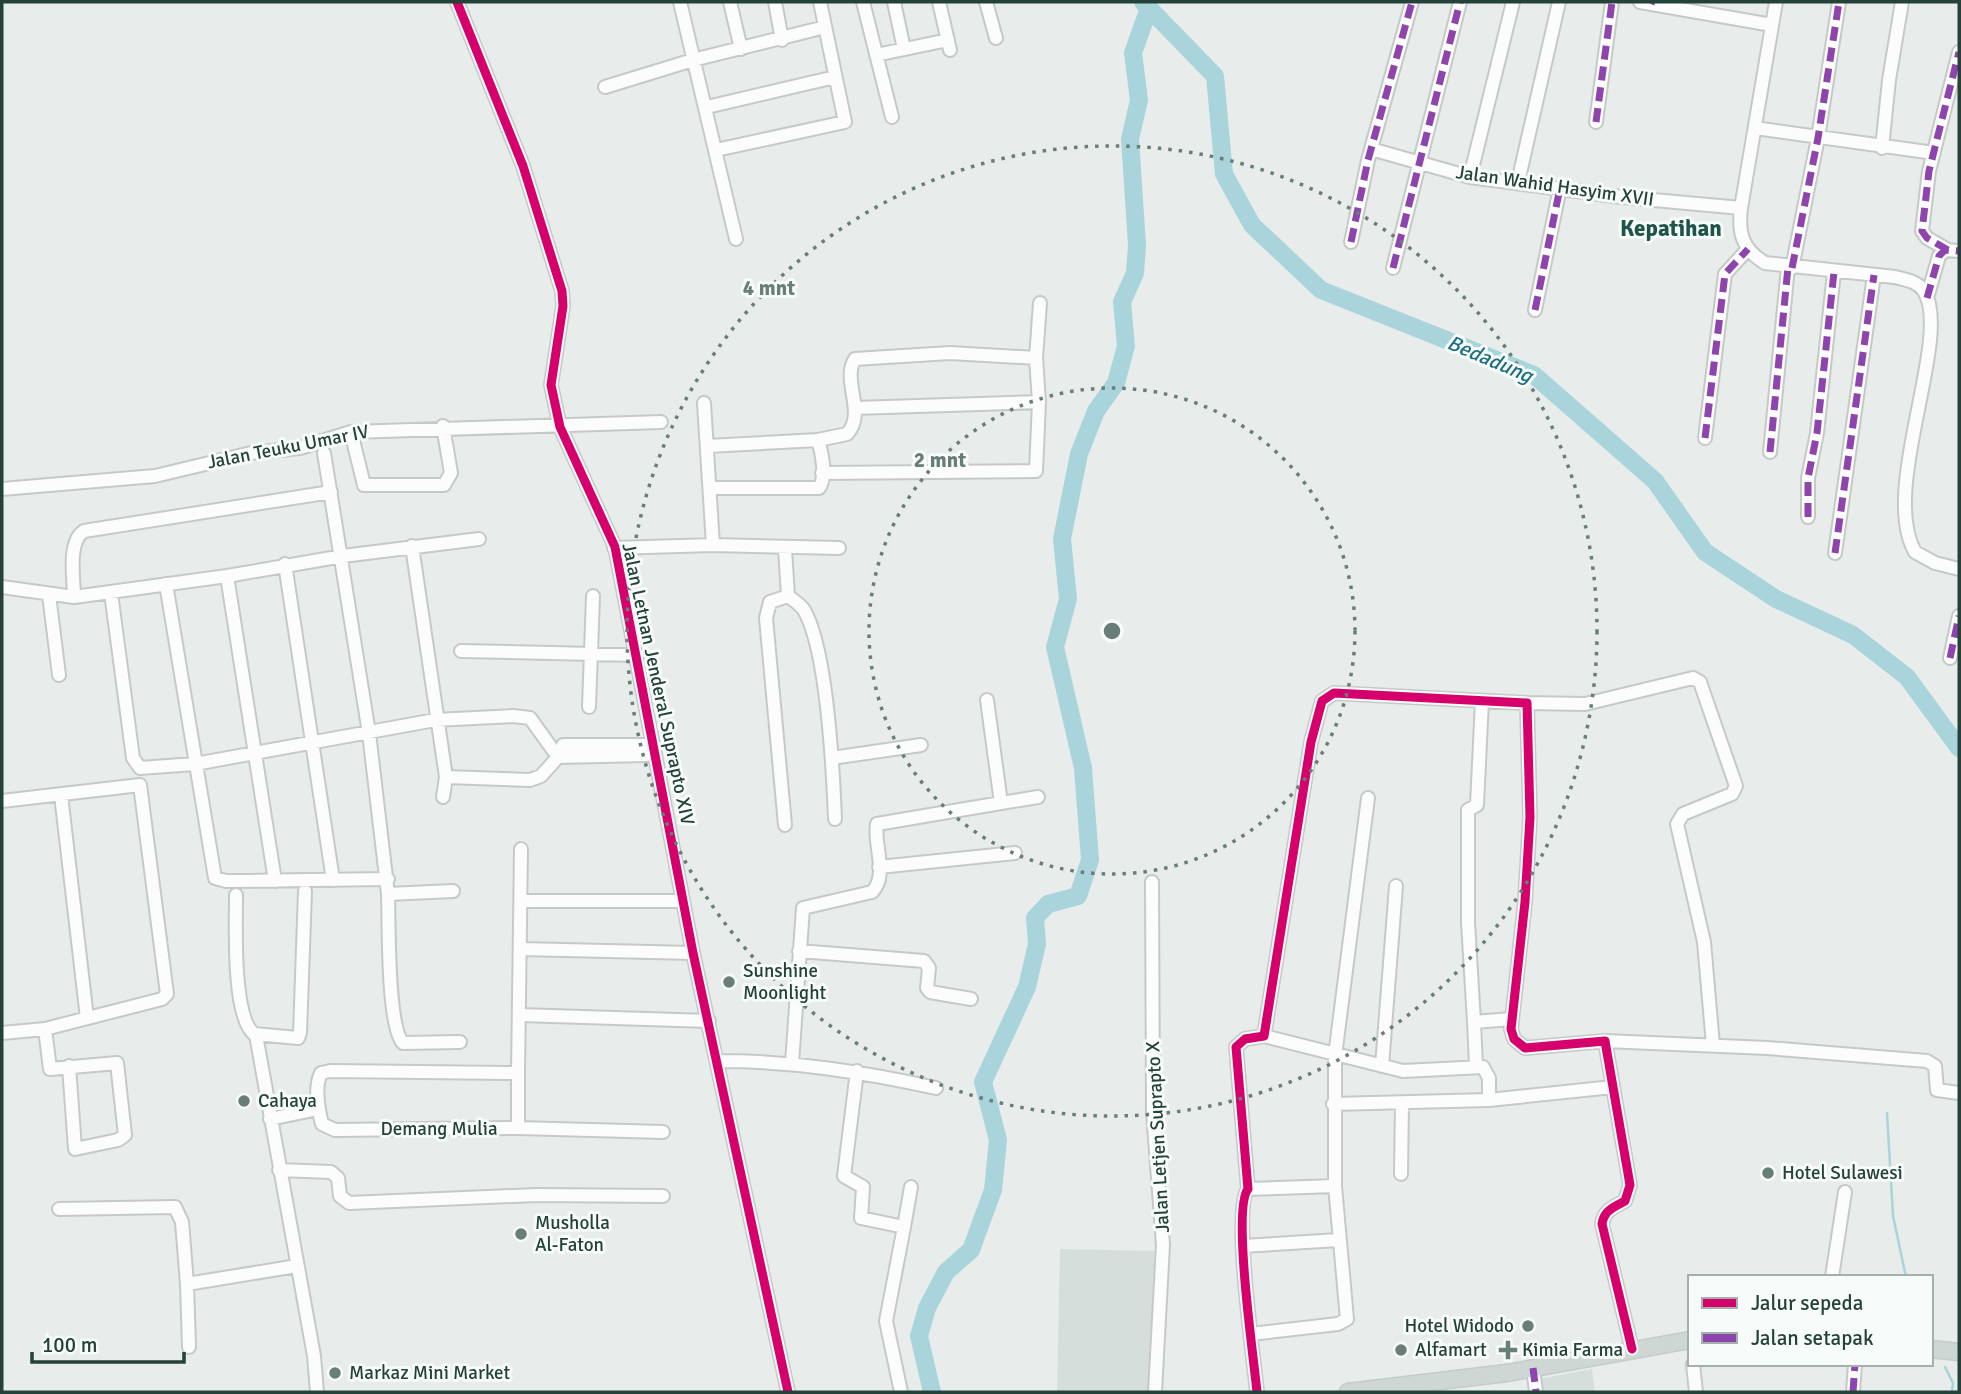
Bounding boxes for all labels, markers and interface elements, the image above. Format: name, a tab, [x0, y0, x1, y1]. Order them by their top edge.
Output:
street label: Jalan Wahid Hasyim XVII	[1454, 160, 1656, 212]
district label: Kepatihan	[1620, 214, 1722, 243]
text: 4 mnt	[743, 275, 795, 301]
water label: Bedadung	[1443, 329, 1538, 389]
street label: Jalan Teuku Umar IV	[205, 420, 371, 474]
text: 2 mnt	[914, 447, 966, 473]
street label: Jalan Letnan Jenderal Suprapto XIV	[616, 541, 700, 827]
centre of rings	[1100, 619, 1124, 643]
place label: Sunshine Moonlight	[743, 959, 826, 1005]
marker: Sunshine Moonlight	[721, 974, 737, 990]
street label: Jalan Letjen Suprapto X	[1141, 1041, 1175, 1233]
place label: Cahaya	[258, 1089, 317, 1113]
marker: Cahaya	[236, 1093, 252, 1109]
street label: Demang Mulia	[380, 1117, 498, 1141]
place label: Hotel Sulawesi	[1782, 1161, 1903, 1185]
marker: Hotel Sulawesi	[1760, 1165, 1776, 1181]
place label: Musholla Al-Faton	[535, 1211, 610, 1257]
marker: Musholla Al-Faton	[513, 1226, 529, 1242]
legend	[1688, 1275, 1933, 1366]
text: Jalur sepeda	[1751, 1290, 1863, 1316]
place label: Hotel Widodo	[1405, 1314, 1514, 1338]
marker: Hotel Widodo	[1520, 1318, 1536, 1334]
scale bar	[32, 1320, 184, 1364]
text: Jalan setapak	[1751, 1325, 1874, 1351]
text: 100 m	[42, 1332, 97, 1358]
place label: Alfamart	[1415, 1338, 1487, 1362]
place label: Kimia Farma	[1522, 1338, 1623, 1362]
marker: Alfamart	[1393, 1342, 1409, 1358]
marker: Kimia Farma	[1500, 1342, 1516, 1358]
place label: Markaz Mini Market	[349, 1361, 511, 1385]
marker: Markaz Mini Market	[327, 1365, 343, 1381]

